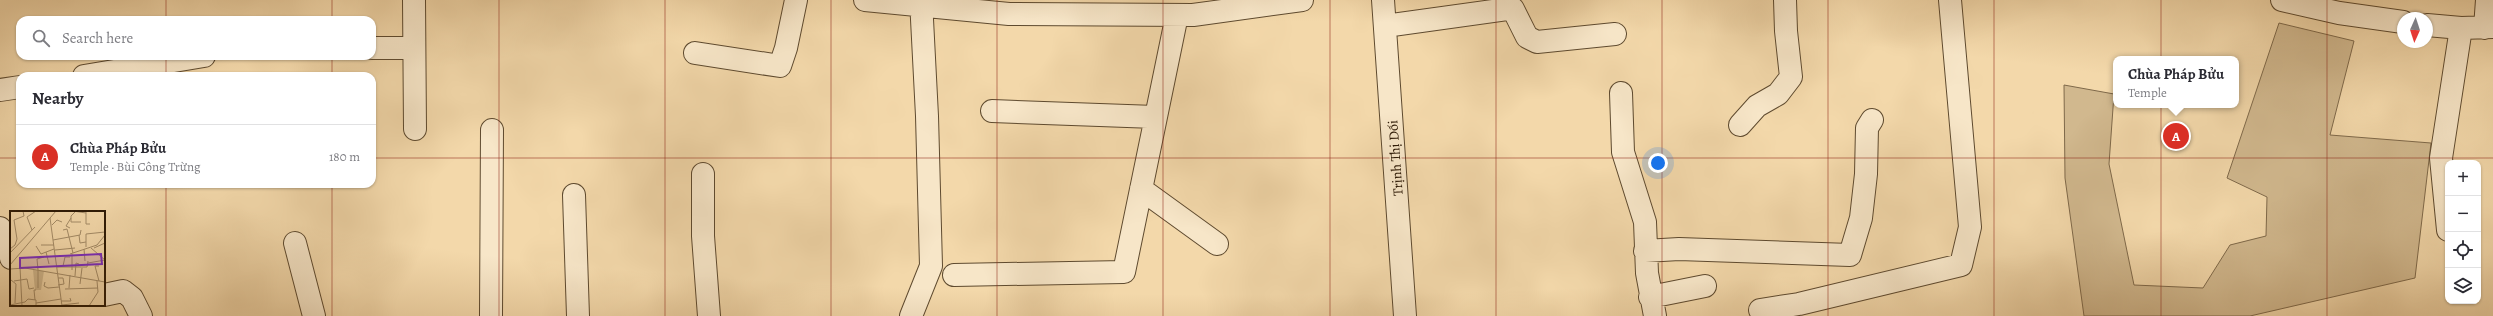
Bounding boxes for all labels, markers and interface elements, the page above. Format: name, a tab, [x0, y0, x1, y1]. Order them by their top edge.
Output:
north arrow	[2397, 12, 2433, 48]
search box	[16, 16, 376, 60]
icon: search	[30, 27, 52, 49]
text: Search here	[62, 28, 133, 48]
popup	[2113, 56, 2239, 108]
text: Chùa Pháp Bửu	[2128, 64, 2224, 84]
text: Temple	[2128, 84, 2167, 101]
text: Nearby	[32, 87, 83, 110]
street label: Trịnh Thị Dối	[1383, 119, 1408, 196]
pin: A	[2163, 121, 2189, 151]
text: Chùa Pháp Bửu	[70, 138, 166, 158]
text: A	[41, 148, 49, 165]
text: 180 m	[329, 148, 360, 165]
your location	[1648, 153, 1668, 173]
text: Temple · Bùi Công Trừng	[70, 158, 201, 175]
map controls	[2445, 160, 2481, 304]
button: +	[2445, 160, 2481, 196]
button: −	[2445, 196, 2481, 232]
inset map	[10, 211, 105, 306]
button: locate	[2445, 232, 2481, 268]
button: layers	[2445, 268, 2481, 304]

